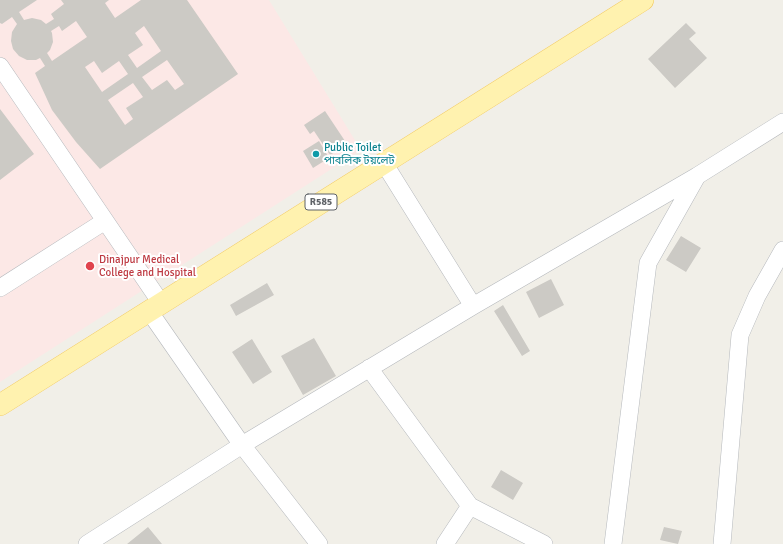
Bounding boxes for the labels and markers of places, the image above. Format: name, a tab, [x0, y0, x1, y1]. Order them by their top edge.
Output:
place label: Public Toilet পাবলিক টয়লেট	[324, 141, 395, 167]
marker: Public Toilet পাবলিক টয়লেট	[311, 149, 321, 159]
place label: Dinajpur Medical College and Hospital	[99, 253, 196, 279]
marker: Dinajpur Medical College and Hospital	[84, 260, 96, 272]

